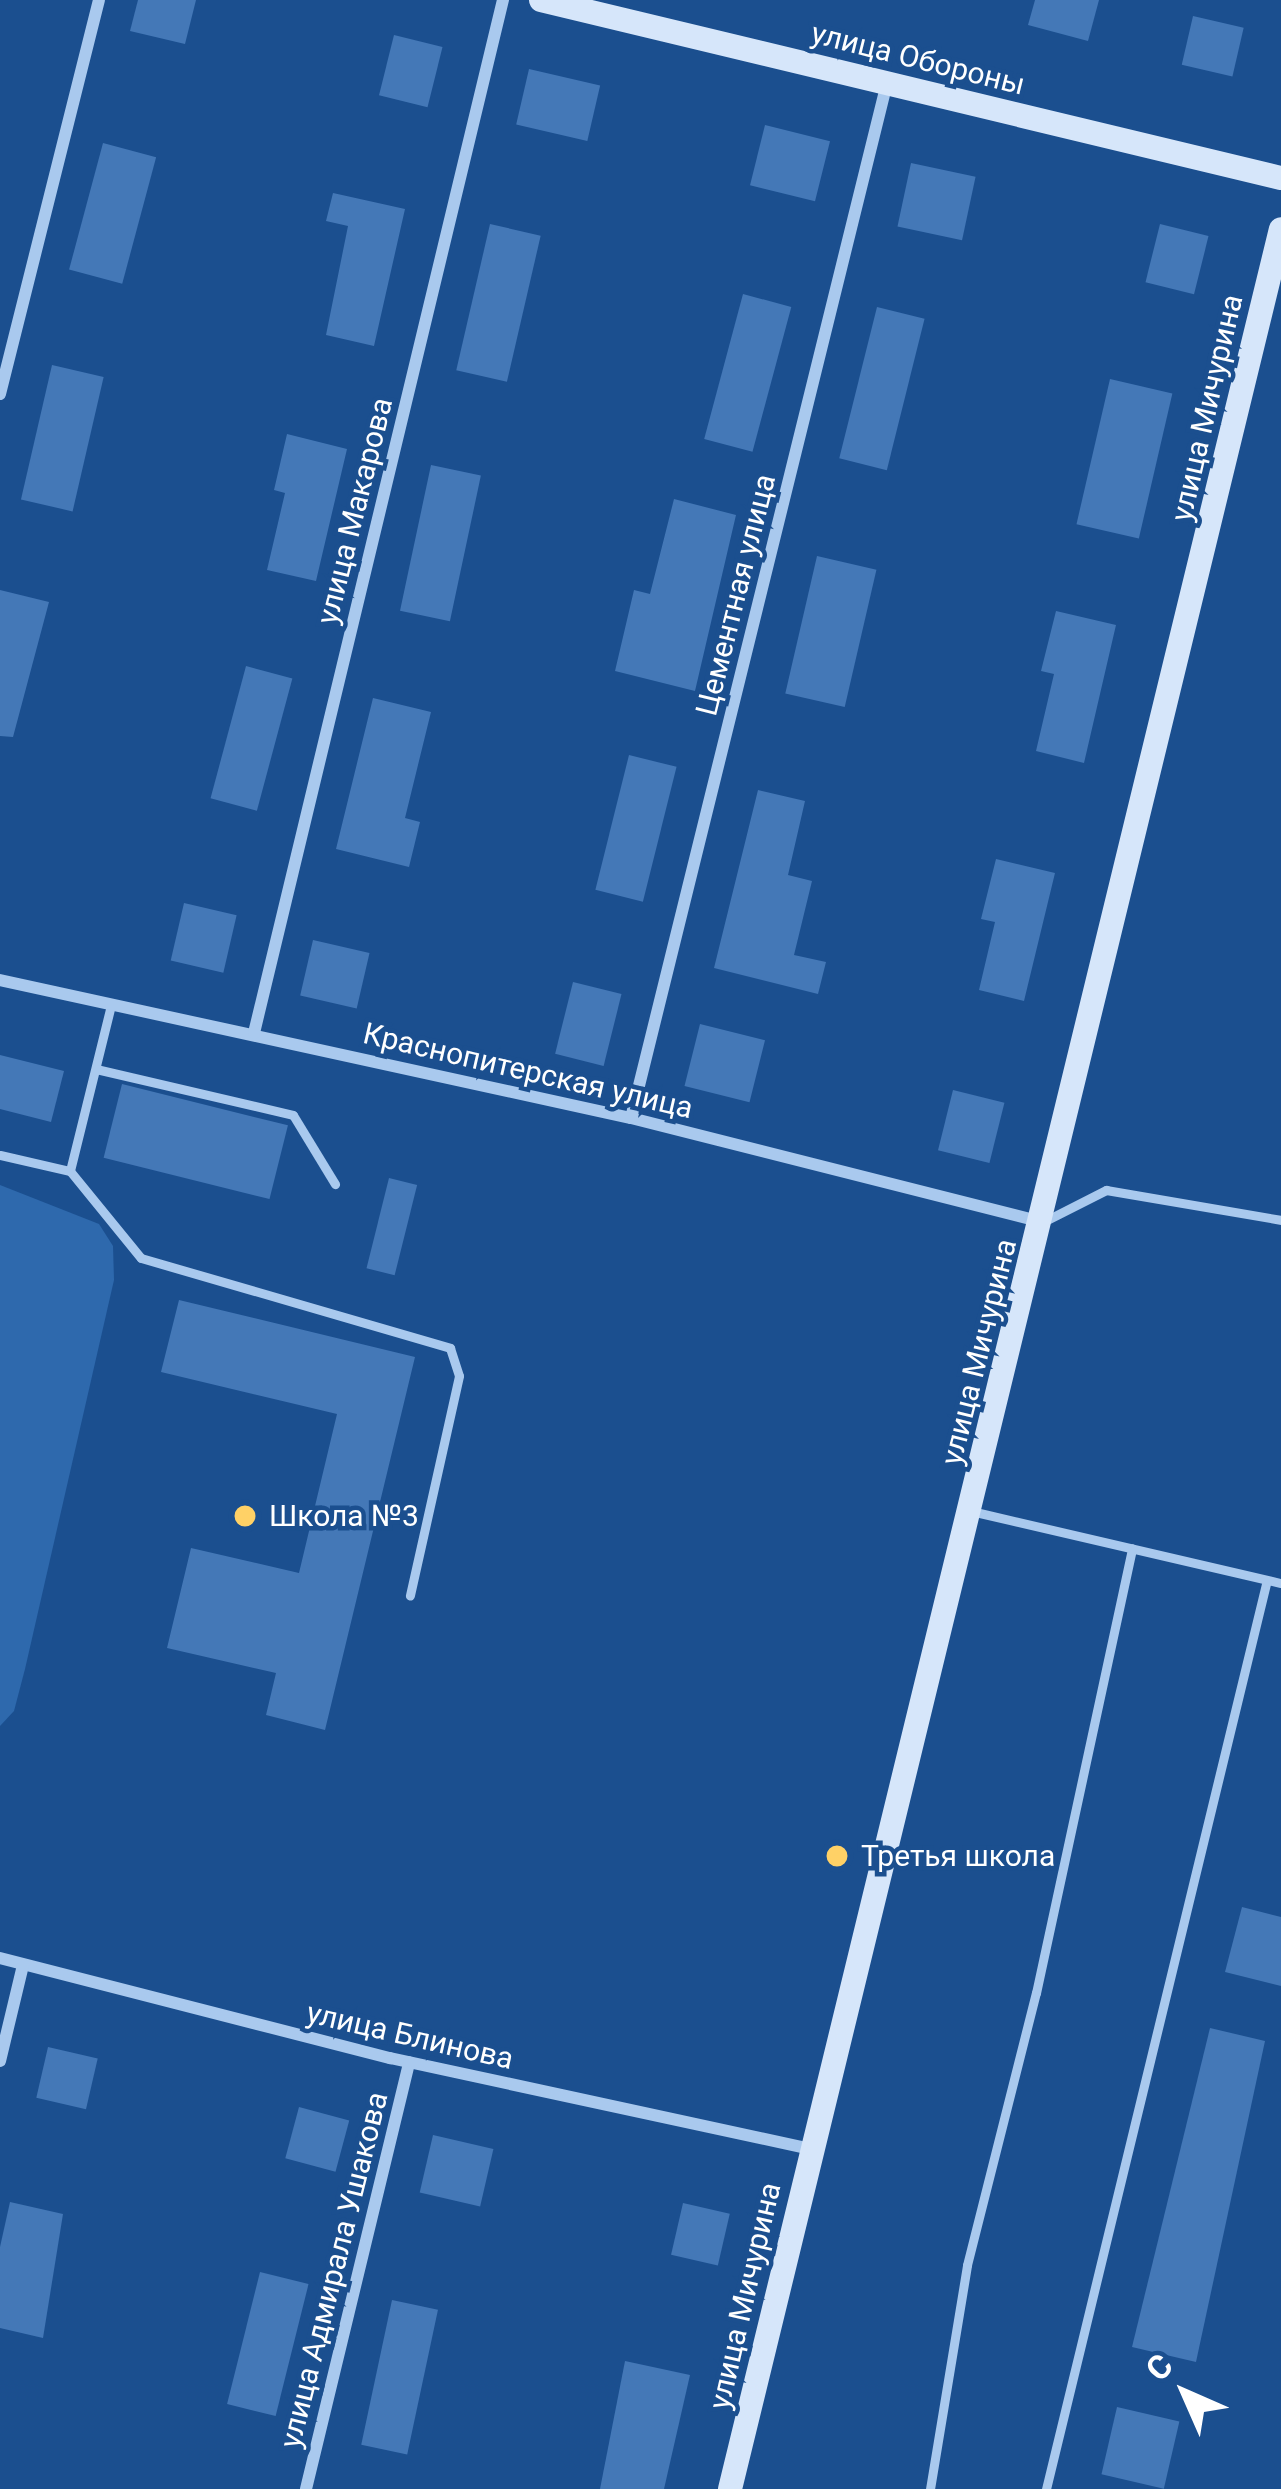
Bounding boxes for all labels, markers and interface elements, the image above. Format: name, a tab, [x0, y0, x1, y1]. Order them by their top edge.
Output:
street label: улица Обороны	[808, 15, 1028, 103]
street label: улица Мичурина	[1163, 291, 1251, 525]
street label: улица Макарова	[309, 394, 401, 628]
street label: Цементная улица	[689, 471, 783, 719]
street label: Краснопитерская улица	[360, 1016, 696, 1126]
street label: улица Мичурина	[934, 1235, 1024, 1469]
place label: Школа №3	[269, 1498, 419, 1534]
marker: Школа №3	[232, 1503, 258, 1529]
place label: Третья школа	[861, 1838, 1055, 1874]
marker: Третья школа	[824, 1843, 850, 1869]
street label: улица Блинова	[303, 1995, 517, 2077]
street label: улица Адмирала Ушакова	[272, 2088, 396, 2452]
street label: улица Мичурина	[701, 2179, 789, 2413]
north arrow	[1125, 2333, 1245, 2453]
text: С	[1138, 2346, 1181, 2389]

